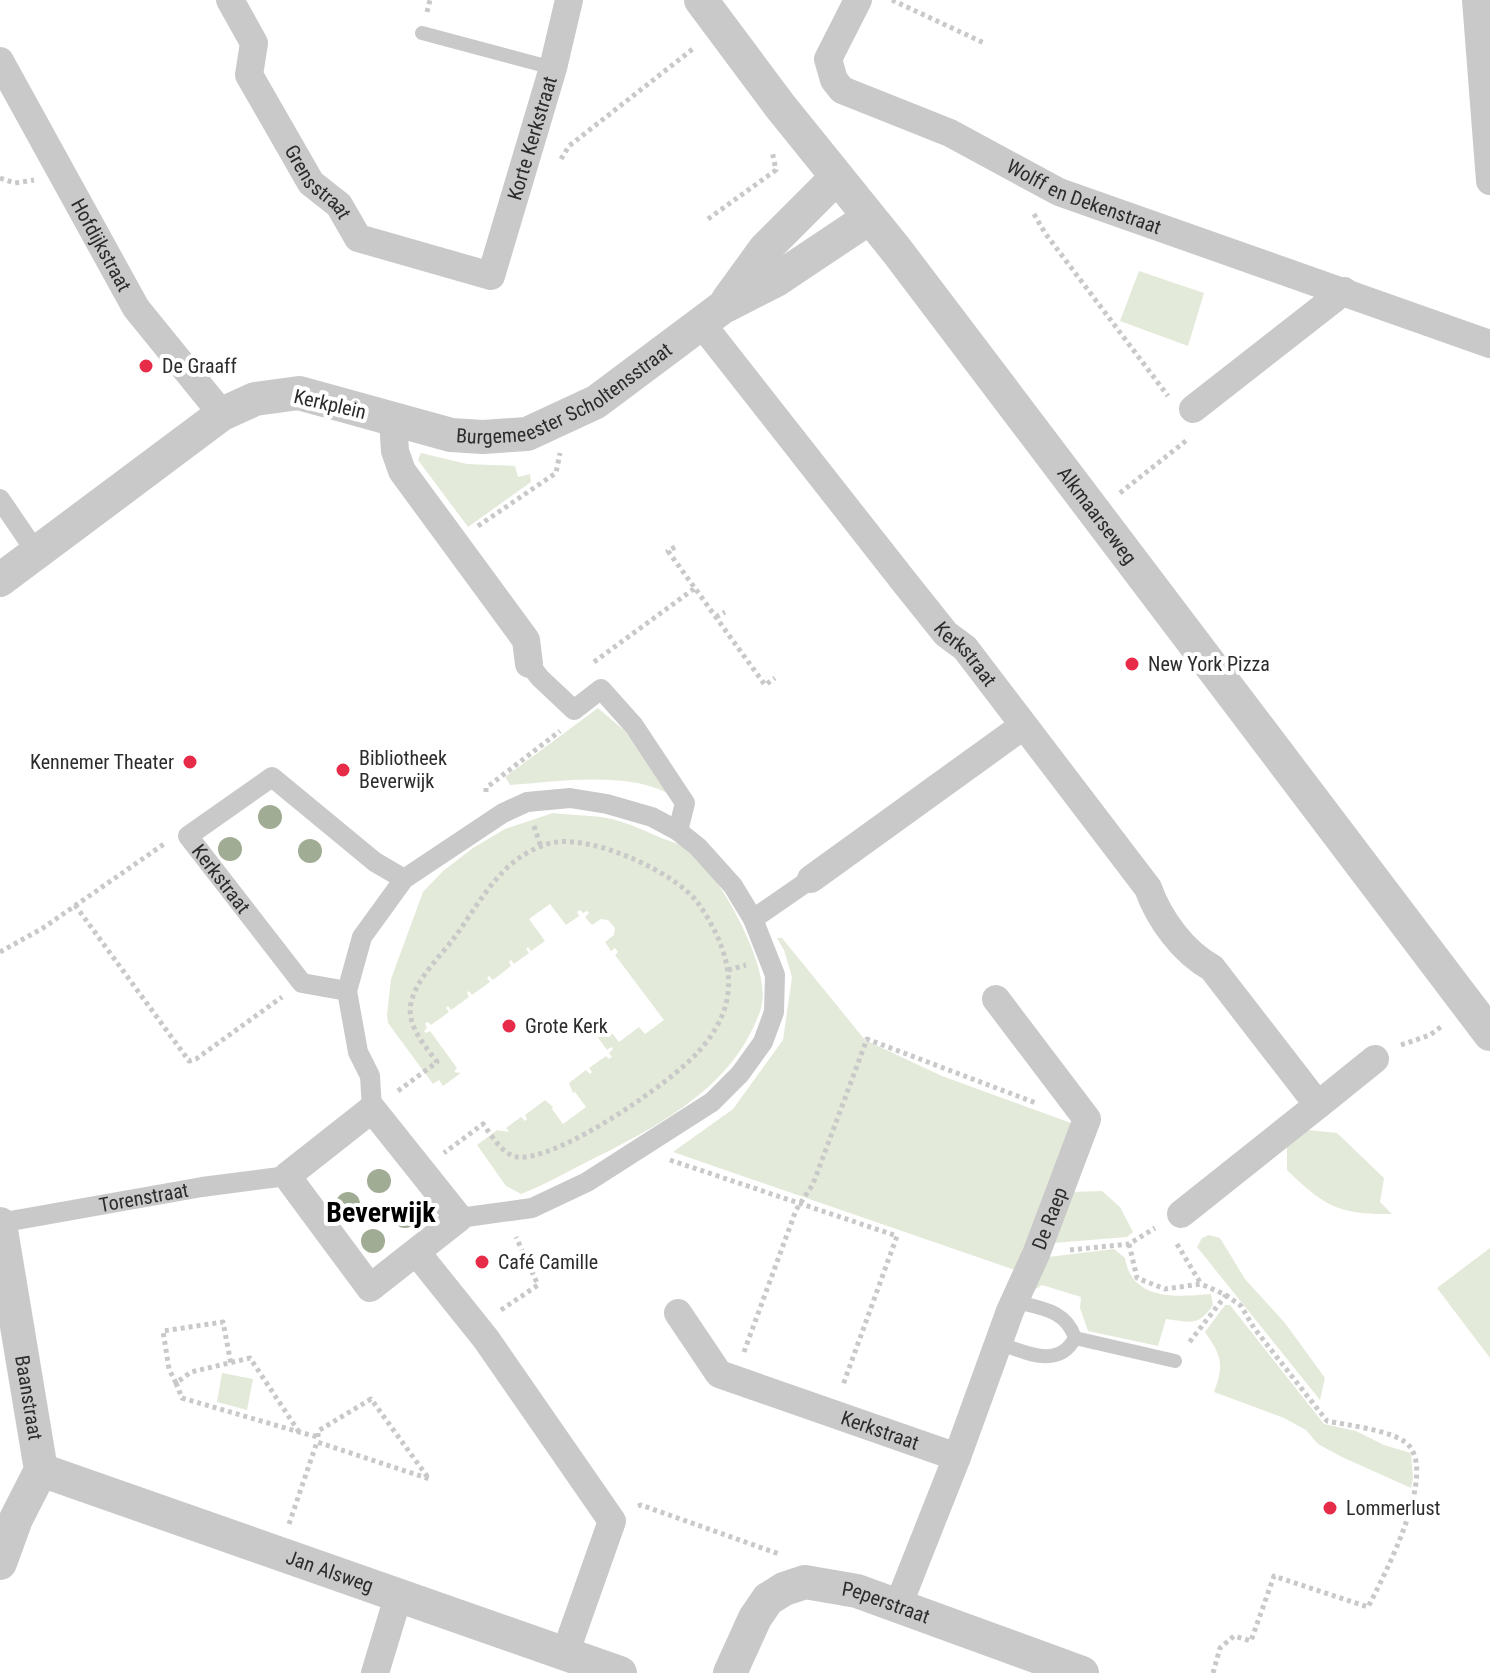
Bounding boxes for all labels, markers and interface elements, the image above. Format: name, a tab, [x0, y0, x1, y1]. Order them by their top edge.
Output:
street label: Korte Kerkstraat	[502, 73, 562, 203]
street label: Grensstraat	[280, 141, 356, 223]
street label: Wolff en Dekenstraat	[1003, 154, 1164, 239]
street label: Hofdijkstraat	[66, 194, 137, 296]
street label: Burgemeester Scholtensstraat	[455, 338, 677, 449]
place label: De Graaff	[162, 354, 237, 378]
marker: De Graaff	[137, 357, 155, 375]
street label: Kerkplein	[292, 384, 368, 424]
street label: Alkmaarseweg	[1052, 462, 1142, 569]
street label: Kerkstraat	[929, 617, 1002, 691]
place label: New York Pizza	[1148, 652, 1270, 676]
marker: New York Pizza	[1123, 655, 1141, 673]
place label: Bibliotheek Beverwijk	[359, 746, 447, 793]
place label: Kennemer Theater	[30, 750, 174, 774]
marker: Kennemer Theater	[181, 753, 199, 771]
marker: Bibliotheek Beverwijk	[334, 761, 352, 779]
street label: Kerkstraat	[187, 839, 256, 918]
place label: Grote Kerk	[525, 1014, 608, 1038]
marker: Grote Kerk	[500, 1017, 518, 1035]
street label: Torenstraat	[97, 1178, 190, 1217]
street label: De Raep	[1027, 1184, 1072, 1253]
district label: Beverwijk	[326, 1196, 436, 1229]
place label: Café Camille	[498, 1250, 598, 1274]
marker: Café Camille	[473, 1253, 491, 1271]
street label: Baanstraat	[10, 1353, 48, 1442]
street label: Kerkstraat	[838, 1405, 922, 1455]
place label: Lommerlust	[1346, 1496, 1441, 1520]
marker: Lommerlust	[1321, 1499, 1339, 1517]
street label: Jan Alsweg	[283, 1545, 377, 1598]
street label: Peperstraat	[840, 1577, 933, 1629]

